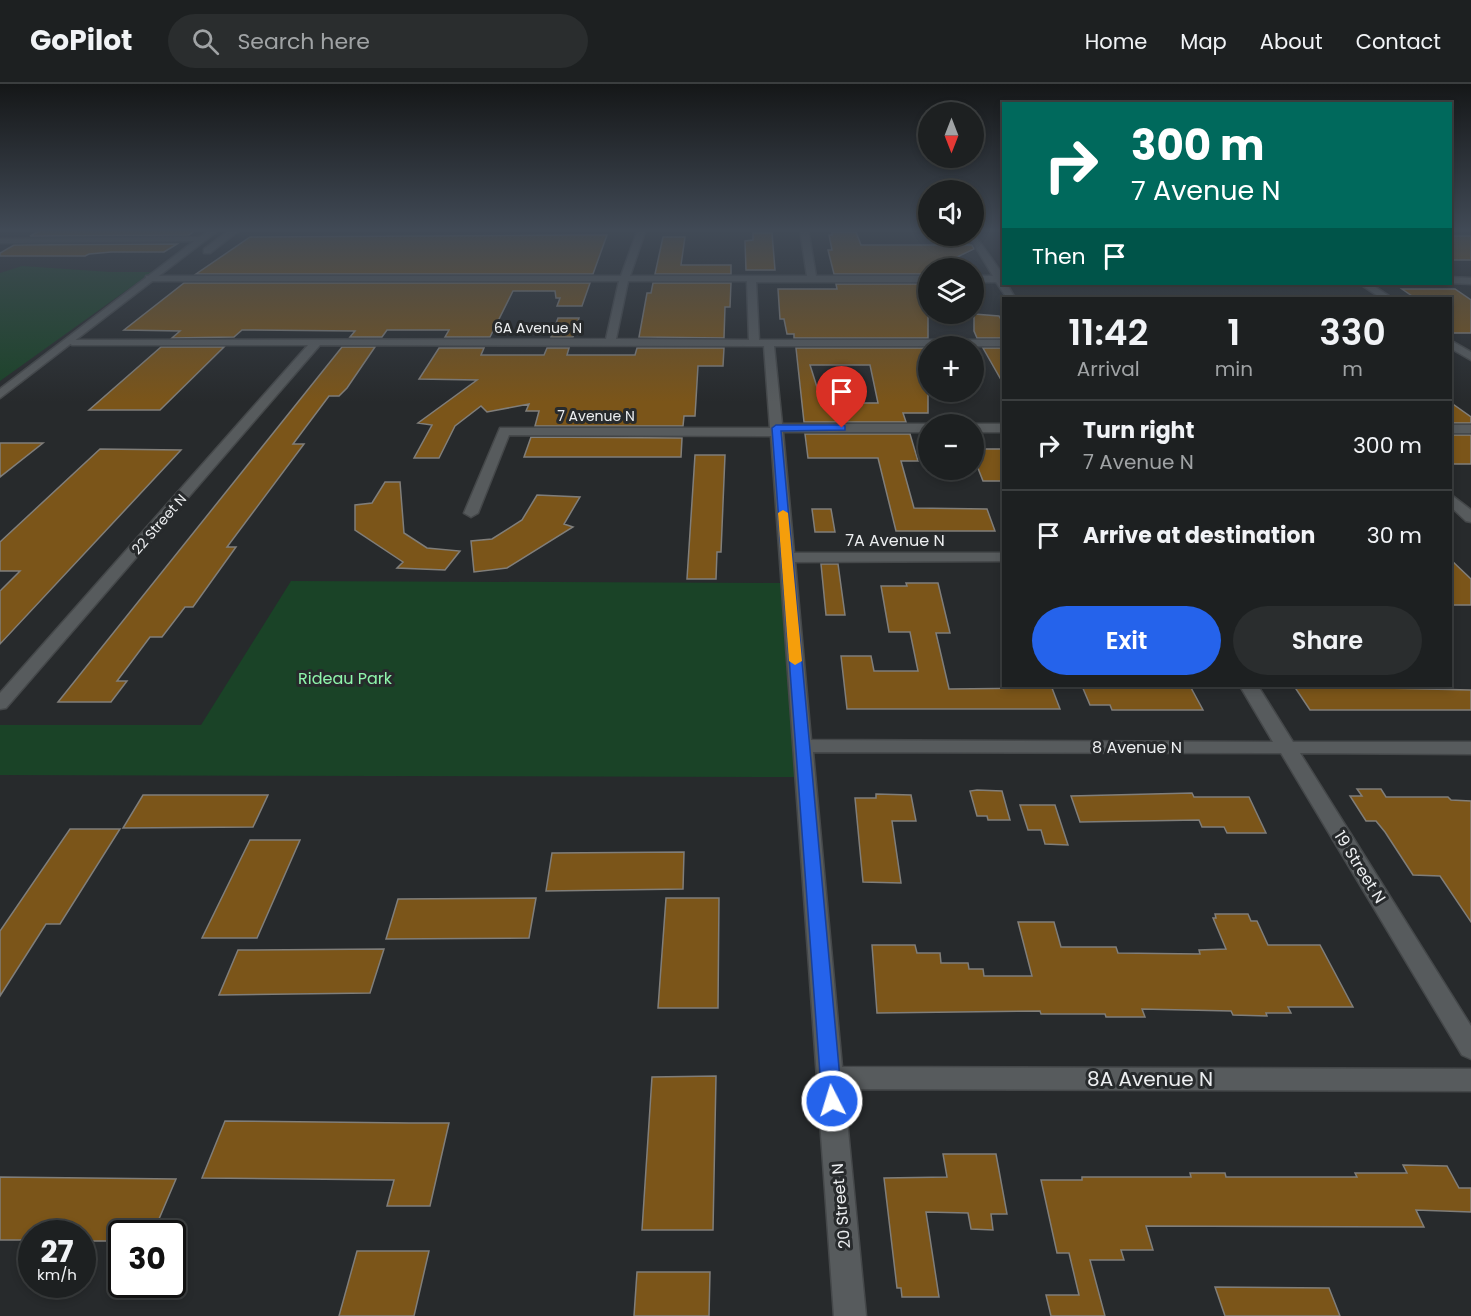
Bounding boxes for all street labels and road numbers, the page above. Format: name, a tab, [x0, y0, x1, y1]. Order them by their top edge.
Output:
street label: 6A Avenue N	[494, 318, 582, 338]
street label: 7 Avenue N	[557, 406, 635, 426]
street label: 22 Street N	[127, 489, 191, 559]
street label: 7A Avenue N	[845, 529, 945, 552]
street label: 8 Avenue N	[1092, 736, 1182, 759]
street label: 19 Street N	[1329, 826, 1391, 908]
street label: 8A Avenue N	[1087, 1065, 1213, 1093]
street label: 20 Street N	[826, 1162, 856, 1250]

